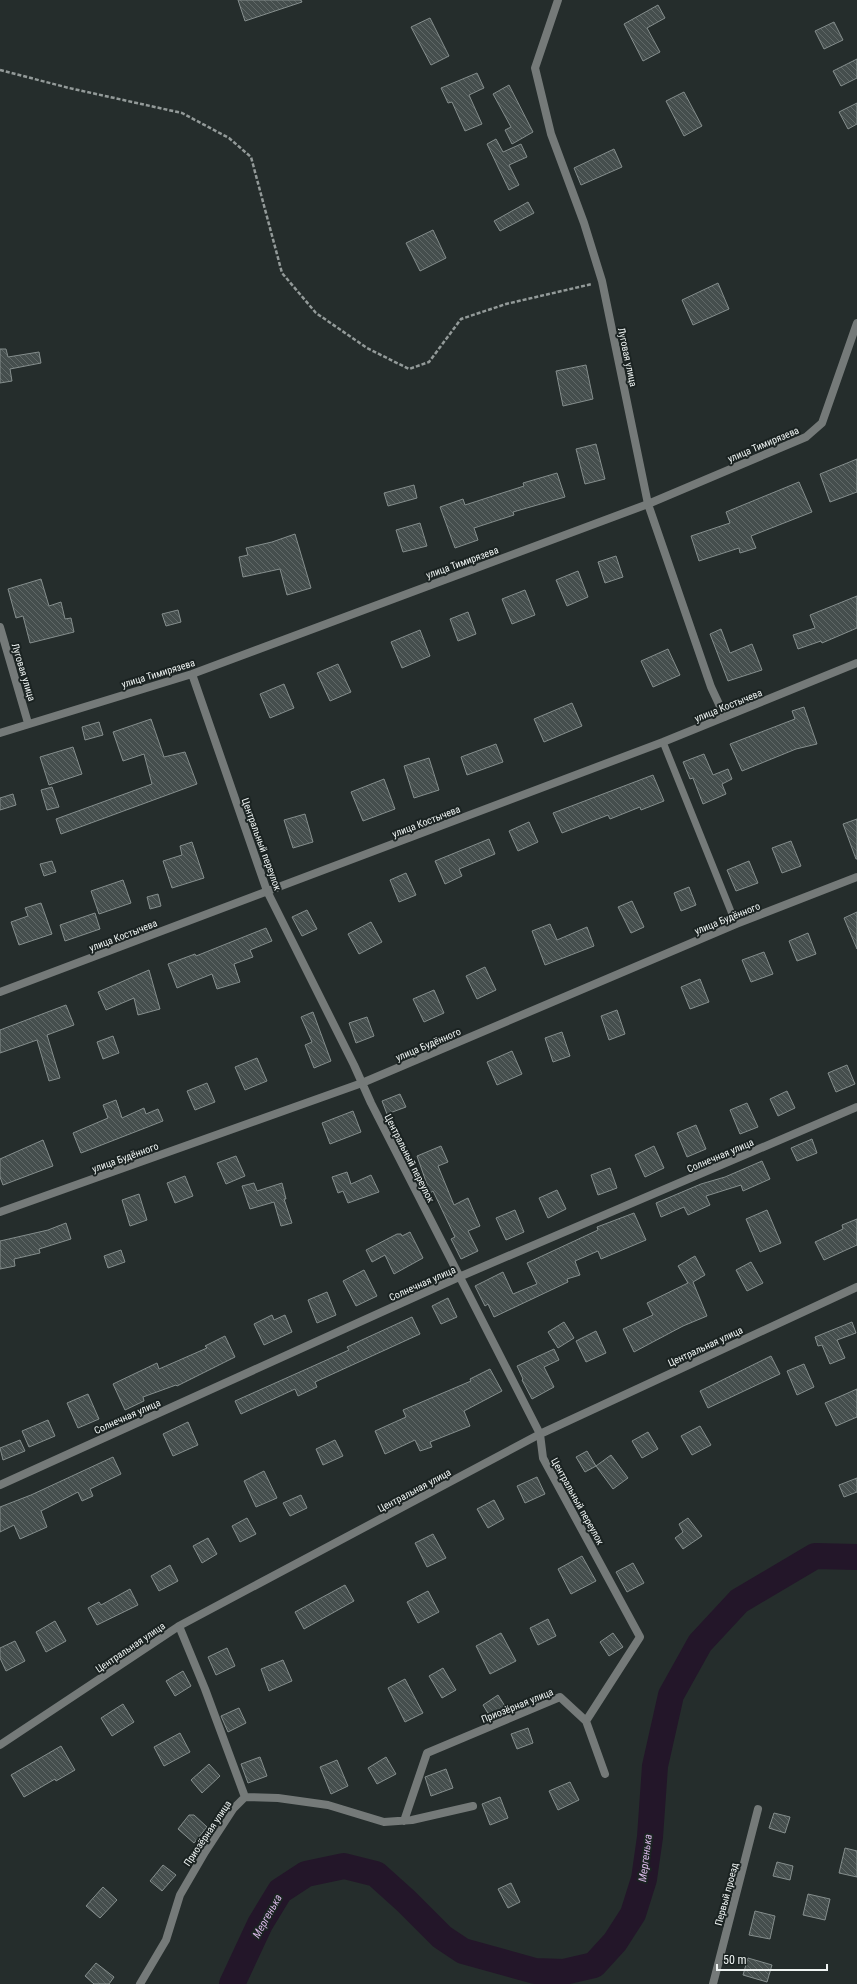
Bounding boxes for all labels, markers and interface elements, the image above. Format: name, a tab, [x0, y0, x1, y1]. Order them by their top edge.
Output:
street label: Луговая улица	[616, 327, 639, 388]
street label: улица Тимирязева	[726, 424, 801, 464]
street label: улица Тимирязева	[424, 544, 500, 581]
street label: Луговая улица	[9, 642, 38, 703]
street label: улица Тимирязева	[120, 657, 196, 690]
street label: улица Костычева	[693, 687, 764, 724]
street label: Центральный переулок	[240, 796, 283, 892]
street label: улица Костычева	[391, 803, 462, 839]
street label: улица Будённого	[693, 900, 762, 937]
street label: улица Костычева	[88, 917, 159, 953]
street label: улица Будённого	[394, 1026, 462, 1063]
street label: Центральный переулок	[383, 1112, 437, 1204]
street label: Солнечная улица	[685, 1136, 755, 1174]
street label: улица Будённого	[91, 1140, 160, 1175]
street label: Солнечная улица	[387, 1264, 457, 1303]
street label: Центральная улица	[666, 1324, 745, 1369]
street label: Солнечная улица	[92, 1397, 162, 1436]
street label: Центральный переулок	[549, 1456, 606, 1547]
street label: Центральная улица	[376, 1466, 453, 1514]
street label: Центральная улица	[94, 1620, 167, 1675]
street label: Приозёрная улица	[480, 1686, 555, 1725]
street label: Приозёрная улица	[181, 1798, 233, 1868]
water label: Мергенька	[636, 1833, 655, 1883]
street label: Первый проезд	[713, 1861, 740, 1927]
water label: Мергенька	[250, 1892, 285, 1940]
scale bar	[717, 1946, 827, 1972]
text: 50 m	[723, 1953, 747, 1967]

